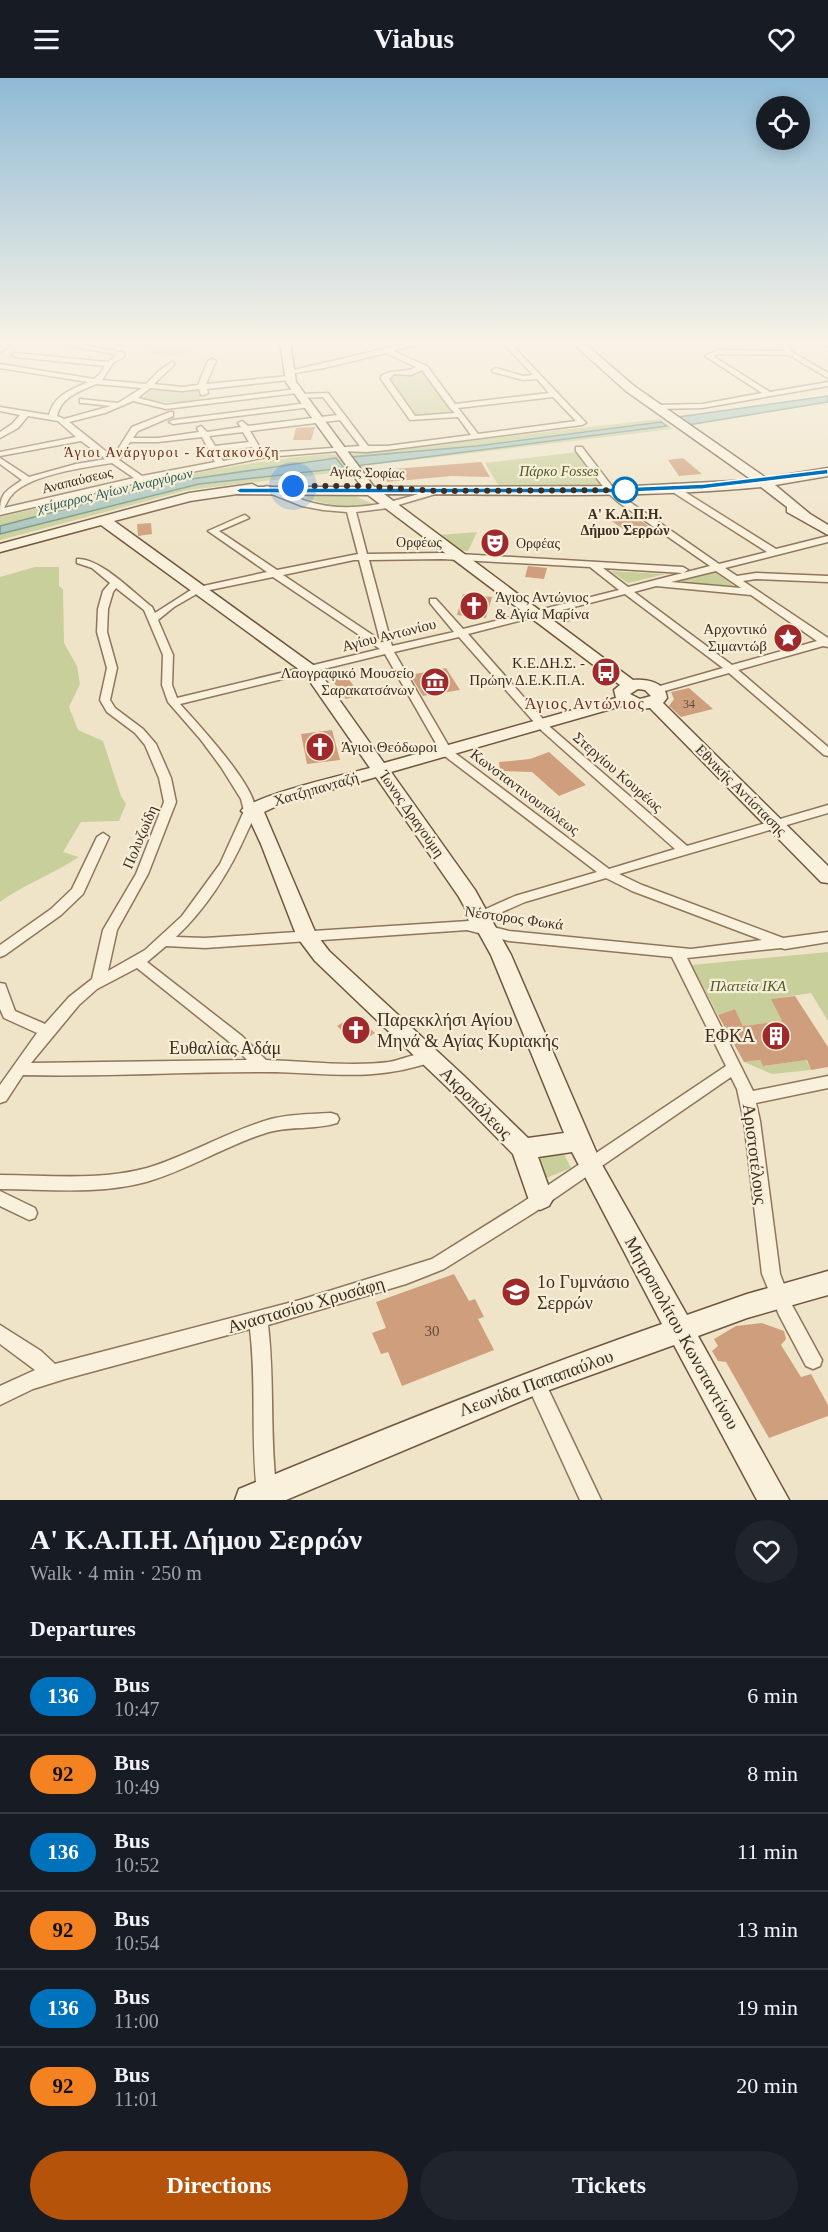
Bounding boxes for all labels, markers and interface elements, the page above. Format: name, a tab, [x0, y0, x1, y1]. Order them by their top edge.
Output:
icon: menu	[30, 23, 63, 56]
icon: heart	[765, 23, 798, 56]
text: Viabus	[374, 24, 454, 54]
map controls	[756, 96, 810, 150]
button: locate	[756, 96, 810, 150]
district label: Άγιοι Ανάργυροι - Κατακονόζη	[64, 445, 280, 460]
street label: Αναπαύσεως	[40, 464, 114, 497]
street label: Αγίας Σοφίας	[329, 464, 405, 481]
park label: Πάρκο Fosses	[518, 464, 599, 479]
water label: χείμαρρος Αγίων Αναργύρων	[34, 465, 195, 516]
your location	[278, 471, 308, 501]
marker: Α' Κ.Α.Π.Η. Δήμου Σερρών	[612, 477, 638, 503]
place label: Α' Κ.Α.Π.Η. Δήμου Σερρών	[580, 507, 670, 538]
theatre icon: Ορφέας	[479, 527, 511, 559]
street label: Ορφέως	[396, 535, 442, 550]
place label: Ορφέας	[516, 536, 560, 551]
place label: Άγιος Αντώνιος & Αγία Μαρίνα	[495, 589, 589, 622]
church icon: Άγιος Αντώνιος & Αγία Μαρίνα	[458, 590, 490, 622]
street label: Αγίου Αντωνίου	[340, 616, 438, 654]
place label: Αρχοντικό Σιμαντώβ	[703, 621, 767, 654]
place icon: Αρχοντικό Σιμαντώβ	[772, 622, 804, 654]
place label: Κ.Ε.ΔΗ.Σ. - Πρώην Δ.Ε.Κ.Π.Α.	[469, 655, 585, 688]
bus stop icon: Κ.Ε.ΔΗ.Σ. - Πρώην Δ.Ε.Κ.Π.Α.	[590, 656, 622, 688]
place label: Λαογραφικό Μουσείο Σαρακατσάνων	[280, 665, 414, 698]
museum icon: Λαογραφικό Μουσείο Σαρακατσάνων	[419, 666, 451, 698]
district label: Άγιος Αντώνιος	[525, 695, 645, 713]
house number: 34	[683, 697, 695, 711]
street label: Στεργίου Κουρέως	[570, 729, 666, 815]
church icon: Άγιοι Θεόδωροι	[304, 731, 336, 763]
place label: Άγιοι Θεόδωροι	[341, 739, 437, 755]
street label: Εθνικής Αντίστασης	[692, 741, 790, 839]
street label: Κωνσταντινουπόλεως	[468, 746, 583, 838]
street label: Ίωνος Δραγούμη	[376, 767, 448, 860]
street label: Χατζηπανταζή	[272, 769, 361, 809]
street label: Πολυζωίδη	[119, 803, 161, 871]
street label: Νέστορος Φωκά	[464, 903, 565, 933]
park label: Πλατεία ΙΚΑ	[709, 978, 787, 994]
place label: Παρεκκλήσι Αγίου Μηνά & Αγίας Κυριακής	[377, 1010, 558, 1051]
church icon: Παρεκκλήσι Αγίου Μηνά & Αγίας Κυριακής	[340, 1014, 372, 1046]
building icon: ΕΦΚΑ	[760, 1020, 792, 1052]
place label: ΕΦΚΑ	[705, 1026, 755, 1046]
street label: Ευθαλίας Αδάμ	[169, 1038, 281, 1058]
street label: Ακροπόλεως	[436, 1063, 516, 1143]
street label: Αριστοτέλους	[739, 1102, 771, 1206]
street label: Μητροπολίτου Κωνσταντίνου	[621, 1233, 743, 1433]
place label: 1ο Γυμνάσιο Σερρών	[537, 1272, 630, 1313]
street label: Αναστασίου Χρυσάφη	[225, 1273, 387, 1337]
school or university icon: 1ο Γυμνάσιο Σερρών	[500, 1276, 532, 1308]
house number: 30	[425, 1323, 440, 1339]
street label: Λεωνίδα Παπαπαύλου	[456, 1346, 616, 1420]
button: heart	[735, 1520, 798, 1583]
text: Α' Κ.Α.Π.Η. Δήμου Σερρών	[30, 1524, 362, 1555]
text: Walk · 4 min · 250 m	[30, 1562, 202, 1584]
text: Departures	[30, 1616, 136, 1641]
text: Bus	[114, 1672, 149, 1697]
text: 6 min	[747, 1683, 798, 1708]
text: 136	[47, 1684, 79, 1708]
text: 10:47	[114, 1698, 160, 1720]
text: Bus	[114, 1750, 149, 1775]
text: 8 min	[747, 1761, 798, 1786]
text: 92	[53, 1762, 74, 1786]
text: 10:49	[114, 1776, 160, 1798]
text: Bus	[114, 1828, 149, 1853]
text: 11 min	[737, 1839, 798, 1864]
text: 136	[47, 1840, 79, 1864]
text: 10:52	[114, 1854, 160, 1876]
text: Bus	[114, 1906, 149, 1931]
text: 13 min	[736, 1917, 798, 1942]
text: 92	[53, 1918, 74, 1942]
text: 10:54	[114, 1932, 160, 1954]
text: Bus	[114, 1984, 149, 2009]
text: 19 min	[736, 1995, 798, 2020]
text: 136	[47, 1996, 79, 2020]
text: 11:00	[114, 2010, 159, 2032]
text: Bus	[114, 2062, 149, 2087]
text: 20 min	[736, 2073, 798, 2098]
text: 92	[53, 2074, 74, 2098]
text: 11:01	[114, 2088, 159, 2110]
button: Directions	[30, 2151, 408, 2220]
button: Tickets	[420, 2151, 798, 2220]

